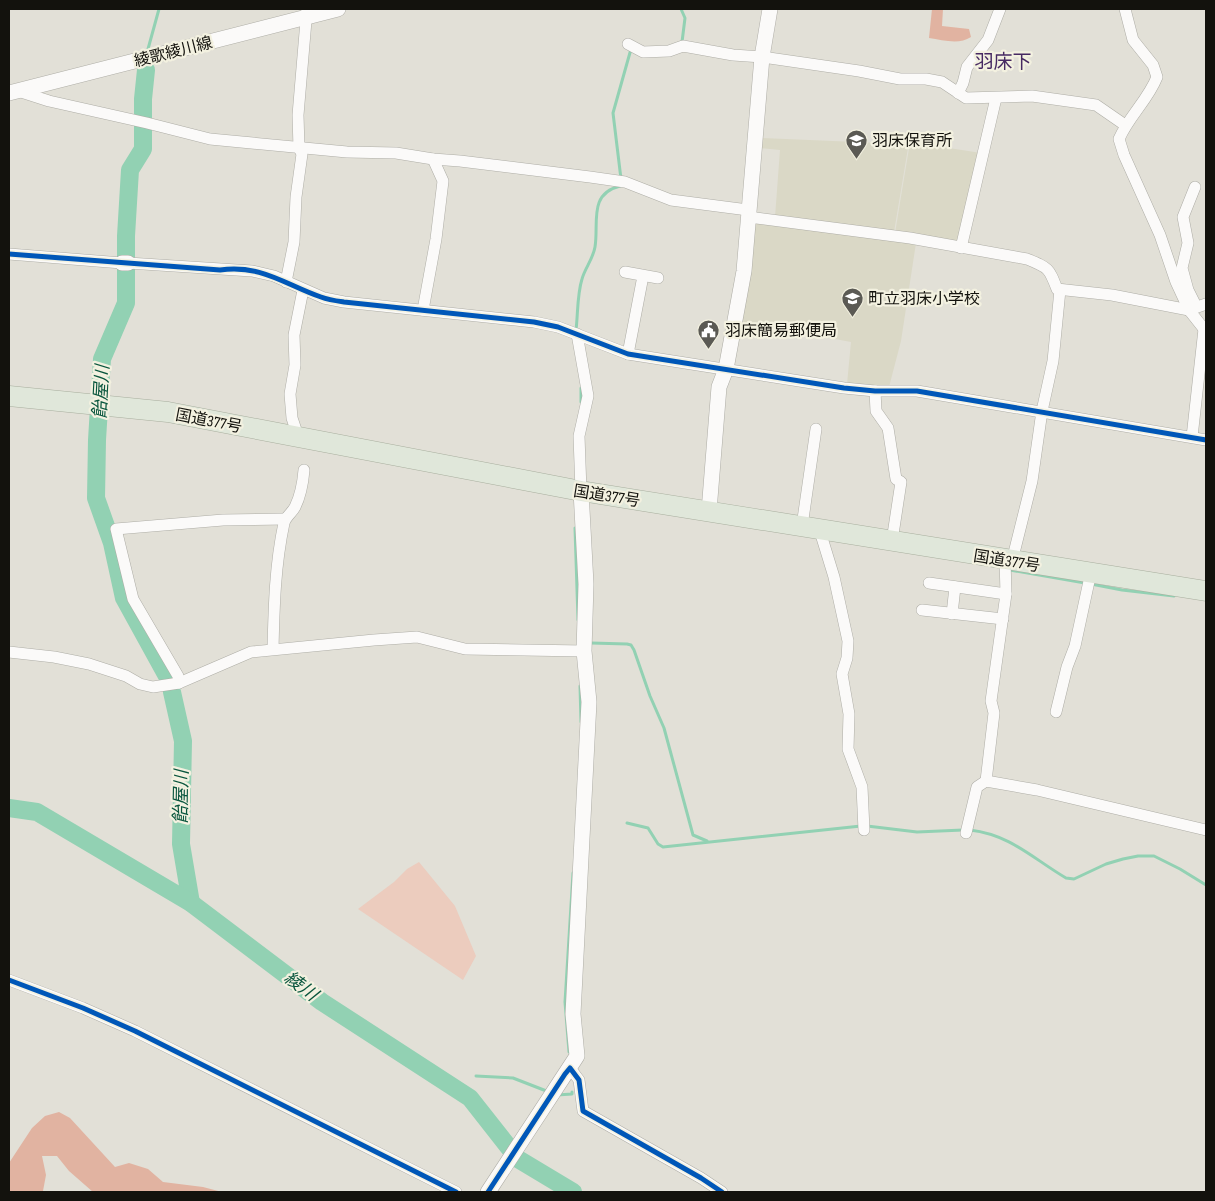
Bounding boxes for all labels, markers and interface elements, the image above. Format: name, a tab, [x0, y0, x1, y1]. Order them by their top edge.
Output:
street label: 綾歌綾川線	[132, 34, 214, 71]
district label: 羽床下	[974, 51, 1032, 74]
school or university icon: 羽床保育所	[844, 128, 868, 159]
place label: 羽床保育所	[872, 132, 952, 151]
school or university icon: 町立羽床小学校	[840, 286, 864, 317]
place label: 町立羽床小学校	[868, 290, 980, 309]
public building icon: 羽床簡易郵便局	[697, 318, 721, 349]
place label: 羽床簡易郵便局	[725, 322, 837, 341]
water label: 飴屋川	[90, 363, 114, 420]
street label: 国道377号	[174, 406, 244, 437]
street label: 国道377号	[572, 482, 642, 511]
street label: 国道377号	[972, 547, 1042, 576]
water label: 飴屋川	[171, 768, 193, 824]
water label: 綾川	[280, 967, 323, 1007]

